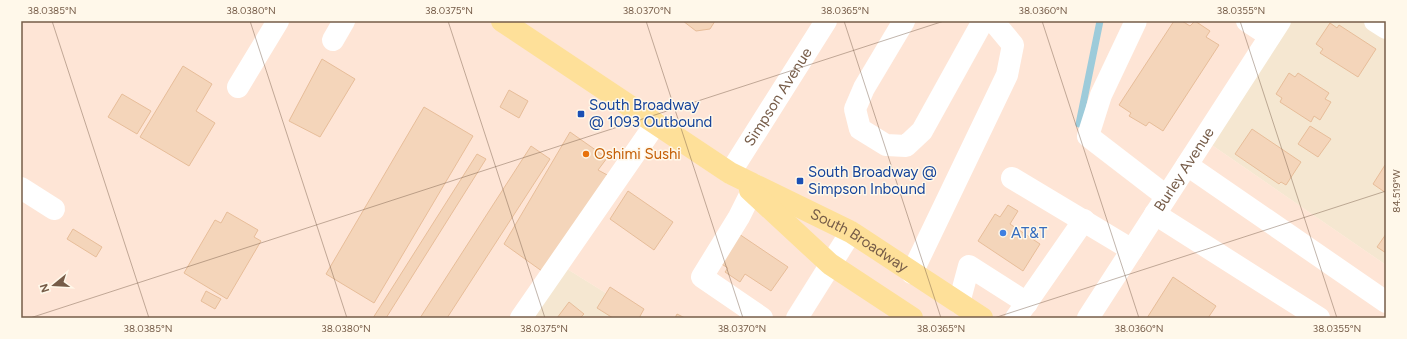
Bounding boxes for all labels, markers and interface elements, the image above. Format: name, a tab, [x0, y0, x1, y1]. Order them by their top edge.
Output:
text: 38.0385°N	[28, 4, 76, 17]
text: 38.0380°N	[226, 4, 276, 17]
text: 38.0375°N	[425, 4, 473, 17]
text: 38.0370°N	[623, 4, 671, 17]
text: 38.0365°N	[821, 4, 869, 17]
text: 38.0360°N	[1018, 4, 1068, 17]
text: 38.0355°N	[1217, 4, 1265, 17]
street label: Simpson Avenue	[740, 44, 816, 149]
place label: South Broadway @ 1093 Outbound	[589, 96, 712, 131]
marker: South Broadway @ 1093 Outbound	[576, 109, 586, 119]
street label: Burley Avenue	[1150, 124, 1218, 215]
place label: Oshimi Sushi	[594, 145, 681, 163]
marker: Oshimi Sushi	[581, 149, 591, 159]
place label: South Broadway @ Simpson Inbound	[808, 163, 937, 198]
text: 84.519°W	[1390, 169, 1403, 213]
marker: South Broadway @ Simpson Inbound	[795, 176, 805, 186]
street label: South Broadway	[808, 205, 912, 276]
place label: AT&T	[1011, 224, 1048, 242]
marker: AT&T	[998, 228, 1008, 238]
north arrow	[34, 265, 74, 305]
text: N	[37, 282, 52, 294]
text: 38.0385°N	[124, 322, 172, 335]
text: 38.0380°N	[321, 322, 371, 335]
text: 38.0375°N	[520, 322, 568, 335]
text: 38.0370°N	[718, 322, 766, 335]
text: 38.0365°N	[917, 322, 965, 335]
text: 38.0360°N	[1114, 322, 1164, 335]
text: 38.0355°N	[1313, 322, 1361, 335]

